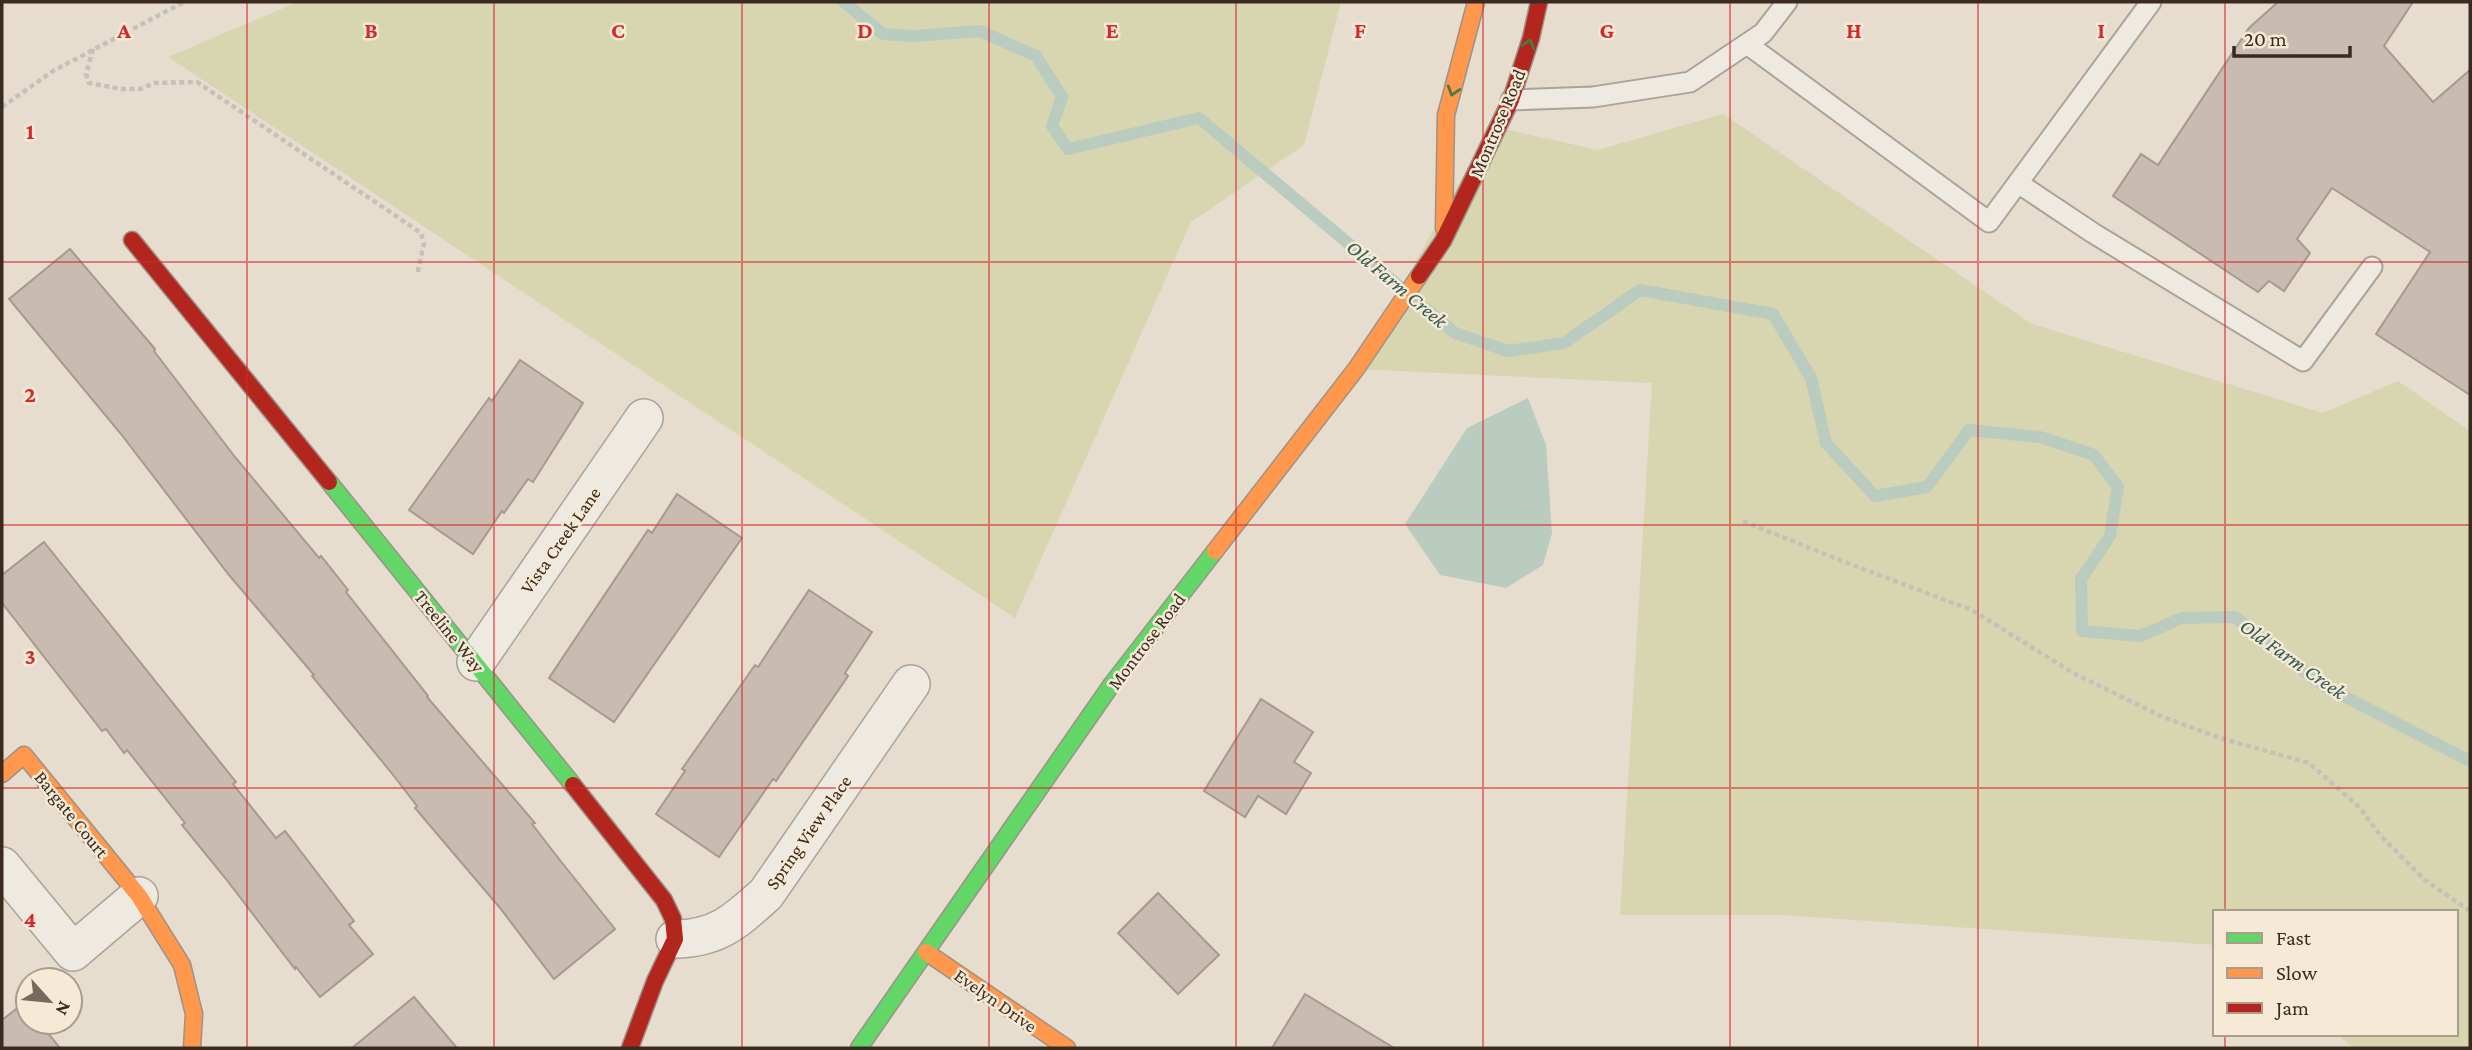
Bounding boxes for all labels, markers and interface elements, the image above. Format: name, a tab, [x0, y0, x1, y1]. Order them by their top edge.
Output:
scale bar	[2234, 14, 2350, 58]
text: A	[116, 17, 131, 43]
text: B	[364, 17, 378, 43]
text: C	[611, 17, 625, 43]
text: D	[857, 17, 873, 43]
text: E	[1105, 17, 1119, 43]
text: F	[1354, 17, 1366, 43]
text: G	[1600, 17, 1615, 43]
text: H	[1846, 17, 1862, 43]
text: I	[2097, 17, 2105, 43]
text: 20 m	[2244, 27, 2287, 51]
one-way arrow	[1521, 38, 1536, 50]
street label: Montrose Road	[1465, 66, 1530, 180]
one-way arrow	[1446, 85, 1461, 97]
text: 1	[26, 118, 35, 144]
water label: Old Farm Creek	[1342, 235, 1453, 333]
text: 2	[24, 381, 36, 407]
street label: Vista Creek Lane	[516, 483, 605, 598]
street label: Treeline Way	[410, 586, 489, 677]
street label: Montrose Road	[1103, 589, 1189, 694]
water label: Old Farm Creek	[2235, 614, 2351, 705]
text: 3	[24, 643, 36, 669]
street label: Bargate Court	[30, 767, 113, 862]
street label: Spring View Place	[761, 771, 856, 893]
text: 4	[24, 906, 36, 932]
legend	[2213, 910, 2458, 1036]
text: Fast	[2276, 926, 2312, 950]
text: Slow	[2276, 961, 2318, 985]
street label: Evelyn Drive	[950, 964, 1041, 1036]
north arrow	[14, 966, 84, 1036]
text: Jam	[2274, 996, 2309, 1020]
text: N	[51, 998, 76, 1019]

